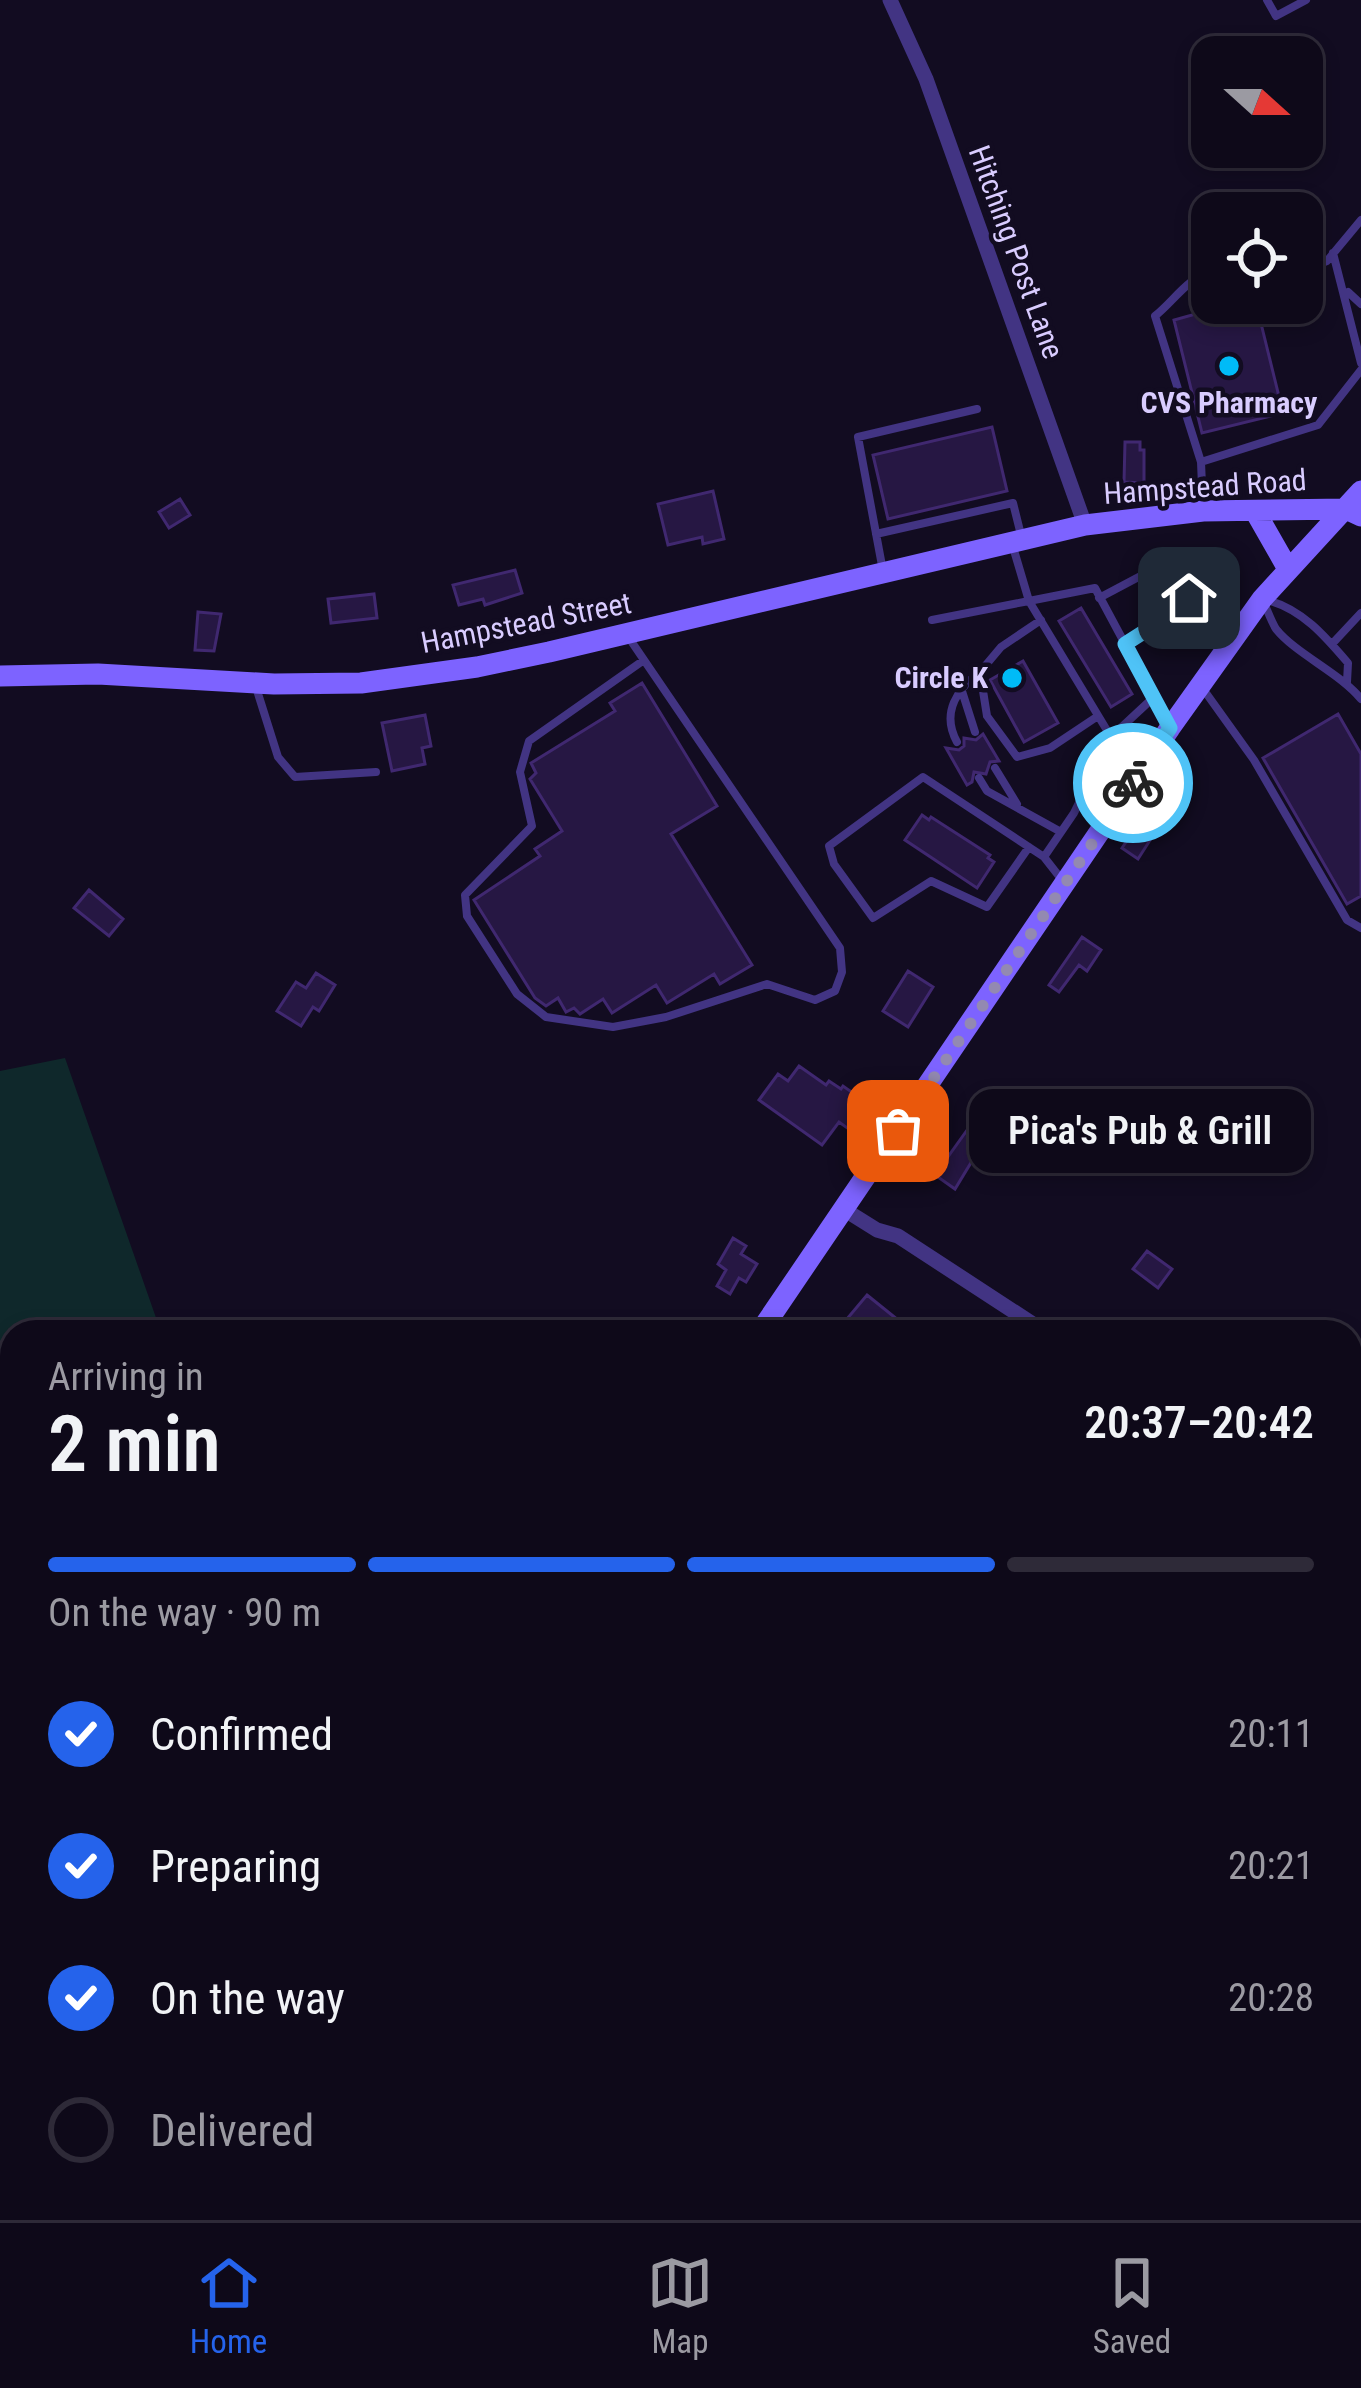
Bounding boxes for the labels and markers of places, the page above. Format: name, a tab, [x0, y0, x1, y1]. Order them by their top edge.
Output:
marker: CVS Pharmacy	[1216, 353, 1242, 379]
place label: CVS Pharmacy	[1141, 385, 1318, 420]
pin	[1138, 547, 1240, 649]
place label: Circle K	[894, 660, 988, 695]
marker: Circle K	[999, 665, 1025, 691]
pin	[847, 1080, 949, 1182]
callout: Pica's Pub & Grill	[970, 1089, 1312, 1173]

